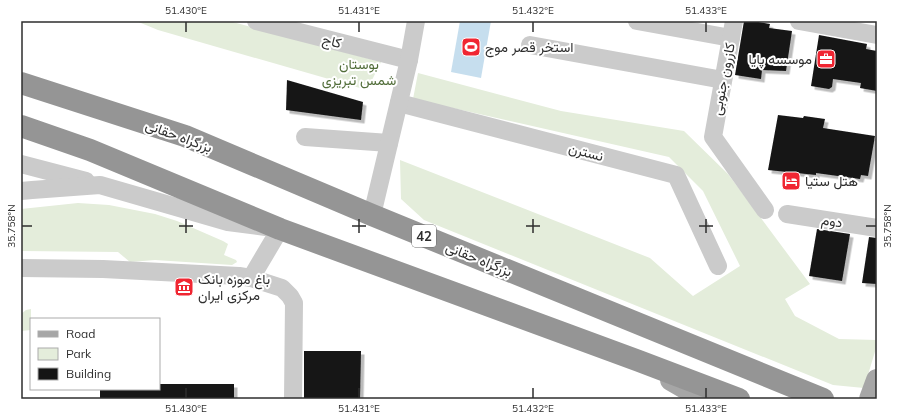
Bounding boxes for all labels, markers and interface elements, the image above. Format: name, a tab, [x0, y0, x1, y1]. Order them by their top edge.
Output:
text: 51.430°E	[165, 4, 207, 17]
text: 51.431°E	[338, 4, 380, 17]
text: 51.432°E	[512, 4, 554, 17]
text: 51.433°E	[685, 4, 727, 17]
street label: کاج	[320, 30, 344, 54]
sports icon: استخر قصر موج	[460, 36, 482, 58]
place label: استخر قصر موج	[485, 38, 573, 58]
street label: کازرون جنوبی	[707, 41, 739, 117]
office icon: موسسه پایا	[815, 48, 837, 70]
place label: موسسه پایا	[748, 50, 812, 69]
park label: بوستان شمس تبریزی	[322, 55, 396, 89]
street label: بزرگراه حقانی	[143, 116, 215, 156]
street label: نسترن	[567, 139, 605, 165]
hotel icon: هتل ستیا	[780, 170, 802, 192]
place label: هتل ستیا	[805, 172, 858, 190]
text: 35.758°N	[5, 204, 18, 248]
text: 35.758°N	[881, 204, 894, 248]
street label: دوم	[820, 210, 844, 232]
road number: 42	[412, 225, 436, 247]
street label: بزرگراه حقانی	[443, 238, 515, 280]
place label: باغ موزه بانک مرکزی ایران	[198, 270, 270, 304]
museum icon: باغ موزه بانک مرکزی ایران	[173, 276, 195, 298]
legend	[30, 318, 160, 390]
text: Road	[66, 326, 95, 341]
text: Park	[66, 346, 92, 361]
text: Building	[66, 366, 111, 381]
text: 51.430°E	[165, 402, 207, 415]
text: 51.431°E	[338, 402, 380, 415]
text: 51.432°E	[512, 402, 554, 415]
text: 51.433°E	[685, 402, 727, 415]

